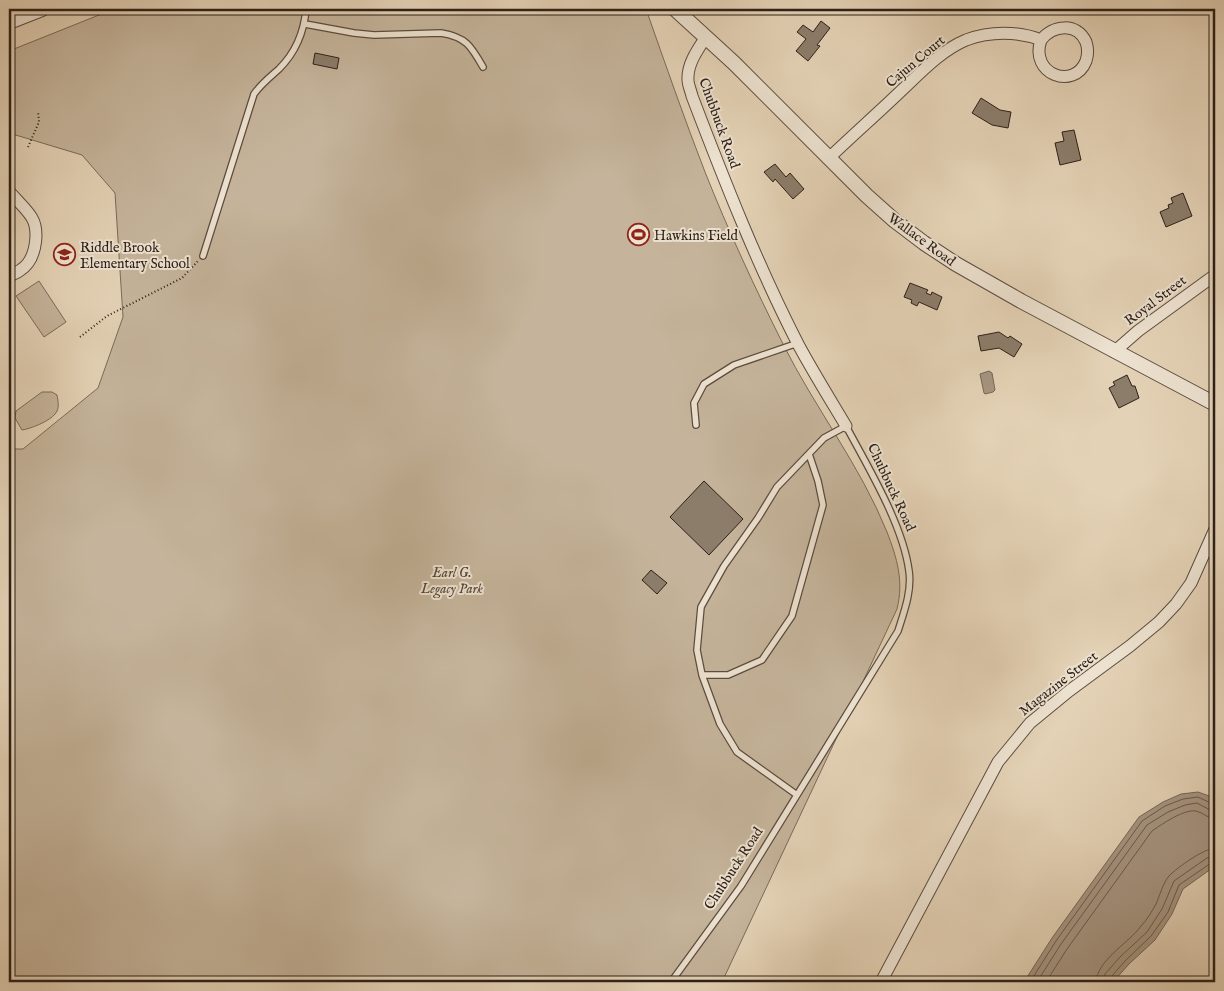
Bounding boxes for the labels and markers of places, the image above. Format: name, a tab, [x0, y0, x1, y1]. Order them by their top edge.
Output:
sports icon: Hawkins Field	[626, 223, 650, 247]
place label: Hawkins Field	[654, 227, 738, 245]
place label: Riddle Brook Elementary School	[80, 239, 190, 273]
school or university icon: Riddle Brook Elementary School	[52, 243, 76, 267]

